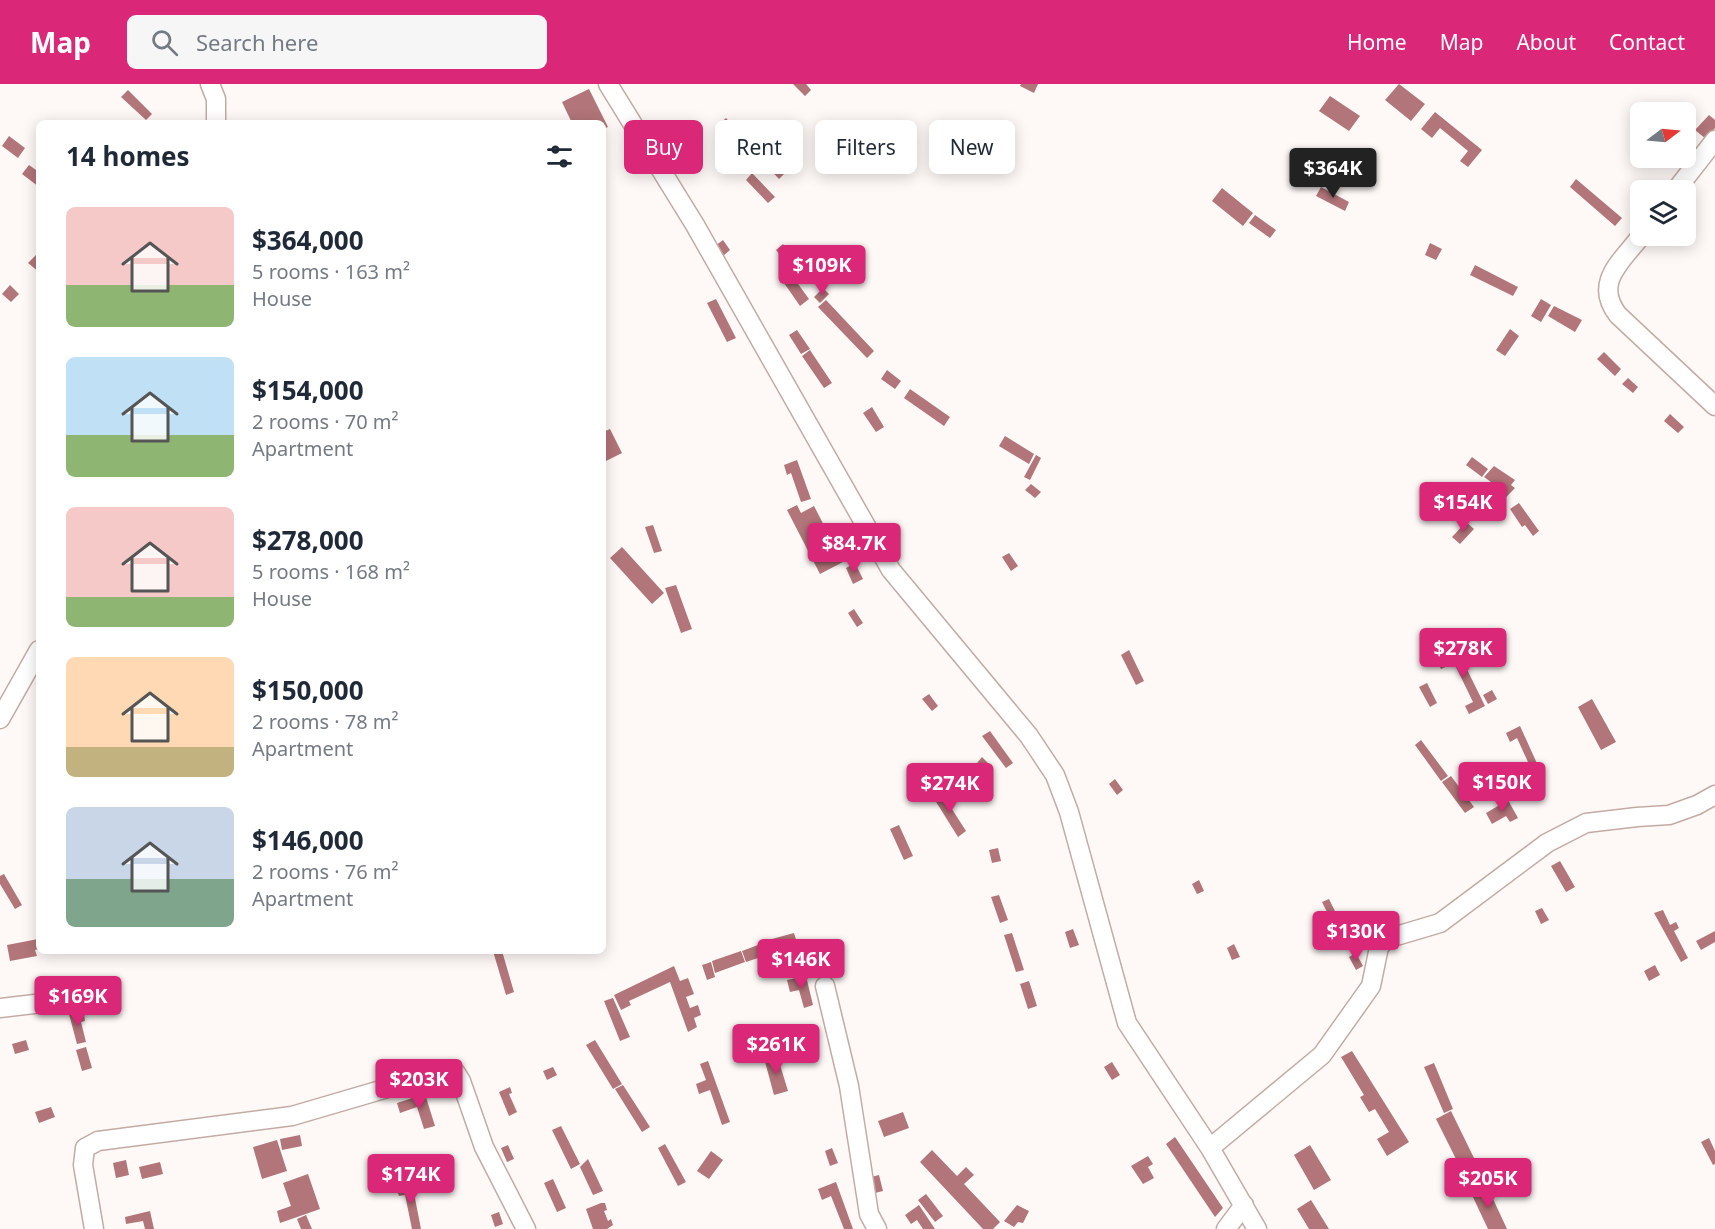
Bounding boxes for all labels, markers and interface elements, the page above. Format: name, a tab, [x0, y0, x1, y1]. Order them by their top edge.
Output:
search box	[127, 15, 547, 69]
text: Map	[30, 23, 91, 61]
icon: search	[148, 26, 181, 59]
text: Search here	[196, 27, 318, 57]
text: Home	[1347, 28, 1407, 56]
text: Map	[1440, 28, 1483, 56]
text: About	[1516, 28, 1576, 56]
text: Contact	[1609, 28, 1685, 56]
north arrow	[1630, 102, 1696, 168]
map controls	[1630, 102, 1696, 246]
chip: Buy	[624, 120, 703, 174]
chip: Rent	[715, 120, 803, 174]
chip: Filters	[815, 120, 917, 174]
chip: New	[929, 120, 1015, 174]
text: 14 homes	[66, 138, 190, 174]
icon: filters	[543, 140, 576, 173]
pin: $364K	[1291, 148, 1375, 199]
text: $364K	[1303, 154, 1363, 181]
button: layers	[1630, 180, 1696, 246]
text: $364,000	[252, 222, 364, 258]
icon: home	[114, 231, 186, 303]
pin: $109K	[780, 245, 864, 296]
text: $109K	[792, 251, 852, 278]
text: 5 rooms · 163 m²	[252, 258, 410, 285]
text: House	[252, 285, 312, 312]
text: $154,000	[252, 372, 364, 408]
icon: home	[114, 381, 186, 453]
text: 2 rooms · 70 m²	[252, 408, 399, 435]
text: Apartment	[252, 435, 353, 462]
pin: $154K	[1421, 482, 1505, 533]
text: $154K	[1433, 488, 1493, 515]
text: $278,000	[252, 522, 364, 558]
pin: $84.7K	[805, 523, 903, 574]
text: $84.7K	[822, 529, 886, 556]
icon: home	[114, 531, 186, 603]
text: 5 rooms · 168 m²	[252, 558, 410, 585]
text: House	[252, 585, 312, 612]
pin: $278K	[1421, 628, 1505, 679]
text: $278K	[1433, 634, 1493, 661]
text: $150,000	[252, 672, 364, 708]
icon: home	[114, 681, 186, 753]
text: 2 rooms · 78 m²	[252, 708, 399, 735]
text: Apartment	[252, 735, 353, 762]
pin: $150K	[1460, 762, 1544, 813]
pin: $274K	[908, 763, 992, 814]
text: $150K	[1472, 768, 1532, 795]
text: $274K	[920, 769, 980, 796]
text: $146,000	[252, 822, 364, 858]
icon: home	[114, 831, 186, 903]
text: 2 rooms · 76 m²	[252, 858, 399, 885]
text: Apartment	[252, 885, 353, 912]
pin: $130K	[1314, 911, 1398, 962]
text: $130K	[1326, 917, 1386, 944]
pin: $146K	[759, 939, 843, 990]
text: $146K	[771, 945, 831, 972]
pin: $169K	[36, 976, 120, 1027]
text: $169K	[48, 982, 108, 1009]
pin: $261K	[734, 1024, 818, 1075]
text: $261K	[746, 1030, 806, 1057]
pin: $203K	[377, 1059, 461, 1110]
text: $203K	[389, 1065, 449, 1092]
pin: $174K	[369, 1154, 453, 1205]
pin: $205K	[1446, 1158, 1530, 1209]
text: $174K	[381, 1160, 441, 1187]
text: $205K	[1458, 1164, 1518, 1191]

